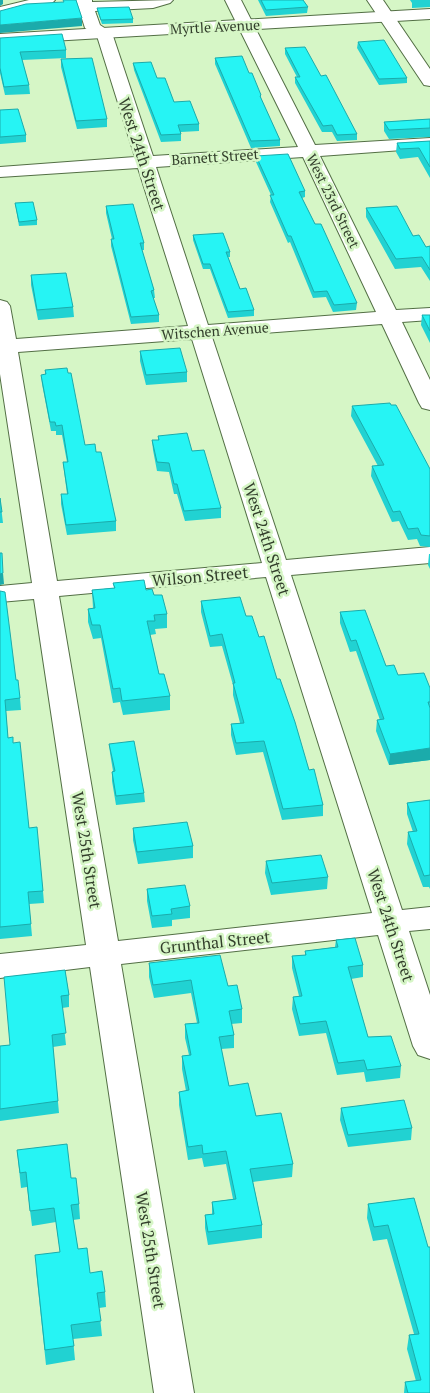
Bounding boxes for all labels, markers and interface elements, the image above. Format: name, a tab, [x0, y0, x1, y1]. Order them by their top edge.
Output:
street label: Myrtle Avenue	[170, 15, 260, 38]
street label: West 24th Street	[113, 95, 171, 213]
street label: Barnett Street	[171, 144, 260, 169]
street label: West 23rd Street	[302, 150, 365, 252]
street label: Witschen Avenue	[161, 317, 269, 344]
street label: West 24th Street	[238, 480, 296, 598]
street label: Wilson Street	[151, 561, 249, 591]
street label: West 25th Street	[67, 790, 107, 910]
street label: West 24th Street	[362, 866, 420, 984]
street label: Grunthal Street	[159, 925, 271, 959]
street label: West 25th Street	[131, 1190, 171, 1310]

